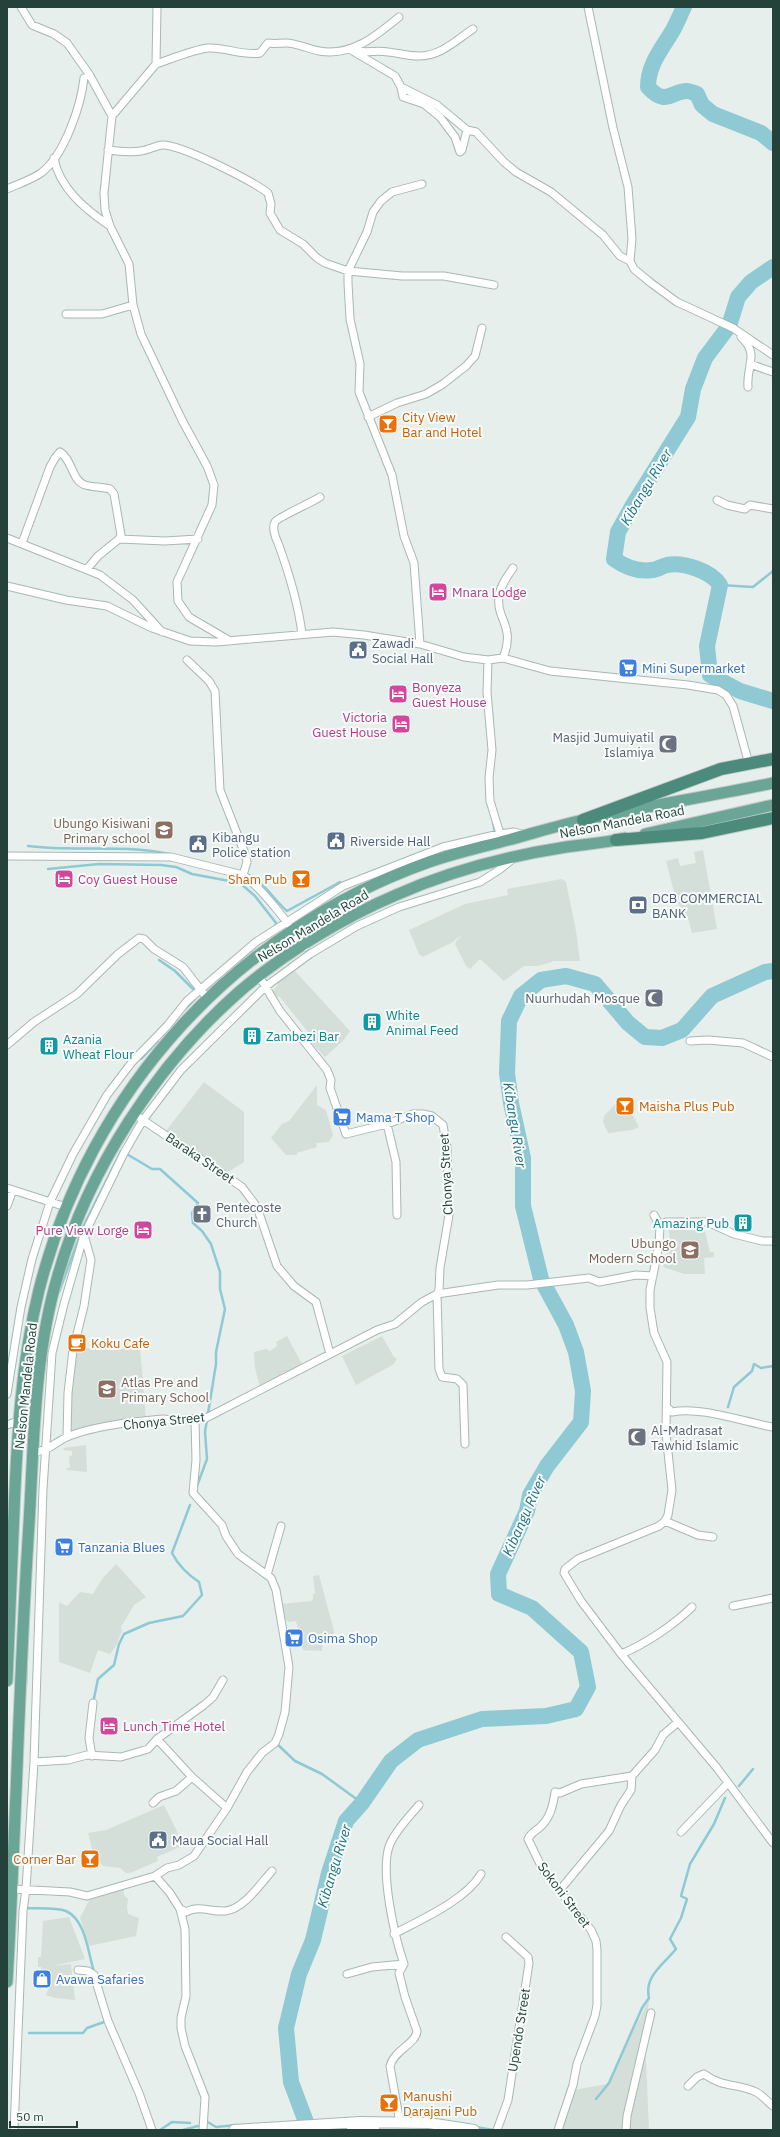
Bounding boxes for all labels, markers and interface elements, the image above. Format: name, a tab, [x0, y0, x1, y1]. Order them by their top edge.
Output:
place label: City View Bar and Hotel	[402, 409, 482, 441]
bar icon: City View Bar and Hotel	[377, 413, 399, 435]
water label: Kibangu River	[616, 445, 676, 528]
hotel icon: Mnara Lodge	[427, 581, 449, 603]
place label: Mnara Lodge	[452, 584, 527, 601]
place label: Zawadi Social Hall	[372, 635, 434, 667]
public building icon: Zawadi Social Hall	[347, 639, 369, 661]
supermarket icon: Mini Supermarket	[617, 657, 639, 679]
place label: Mini Supermarket	[642, 660, 745, 677]
place label: Bonyeza Guest House	[412, 679, 487, 711]
hotel icon: Bonyeza Guest House	[387, 683, 409, 705]
place label: Victoria Guest House	[312, 709, 387, 741]
hotel icon: Victoria Guest House	[390, 713, 412, 735]
place label: Masjid Jumuiyatil Islamiya	[552, 729, 654, 761]
mosque icon: Masjid Jumuiyatil Islamiya	[657, 733, 679, 755]
street label: Nelson Mandela Road	[558, 802, 686, 842]
place label: Ubungo Kisiwani Primary school	[53, 815, 150, 847]
school or university icon: Ubungo Kisiwani Primary school	[153, 819, 175, 841]
place label: Kibangu Police station	[212, 829, 291, 861]
public building icon: Riverside Hall	[325, 830, 347, 852]
public building icon: Kibangu Police station	[187, 833, 209, 855]
place label: Riverside Hall	[350, 833, 431, 850]
hotel icon: Coy Guest House	[53, 868, 75, 890]
bar icon: Sham Pub	[290, 868, 312, 890]
place label: Coy Guest House	[78, 871, 178, 888]
place label: Sham Pub	[228, 871, 287, 888]
street label: Nelson Mandela Road	[254, 886, 372, 966]
place label: DCB COMMERCIAL BANK	[652, 890, 763, 922]
bank icon: DCB COMMERCIAL BANK	[627, 894, 649, 916]
mosque icon: Nuurhudah Mosque	[643, 987, 665, 1009]
place label: Nuurhudah Mosque	[525, 990, 640, 1007]
place label: White Animal Feed	[386, 1007, 459, 1039]
building icon: White Animal Feed	[361, 1011, 383, 1033]
building icon: Zambezi Bar	[241, 1025, 263, 1047]
place label: Zambezi Bar	[266, 1028, 339, 1045]
place label: Azania Wheat Flour	[63, 1031, 134, 1063]
building icon: Azania Wheat Flour	[38, 1035, 60, 1057]
water label: Kibangu River	[499, 1081, 531, 1170]
bar icon: Maisha Plus Pub	[614, 1095, 636, 1117]
place label: Maisha Plus Pub	[639, 1098, 734, 1115]
supermarket icon: Mama T Shop	[331, 1106, 353, 1128]
place label: Mama T Shop	[356, 1109, 435, 1126]
street label: Baraka Street	[162, 1129, 238, 1187]
street label: Chonya Street	[435, 1133, 457, 1215]
place label: Pentecoste Church	[216, 1199, 281, 1231]
church icon: Pentecoste Church	[191, 1203, 213, 1225]
building icon: Amazing Pub	[732, 1212, 754, 1234]
place label: Amazing Pub	[653, 1215, 729, 1232]
hotel icon: Pure View Lorge	[132, 1219, 154, 1241]
place label: Pure View Lorge	[35, 1222, 129, 1239]
place label: Ubungo Modern School	[589, 1235, 676, 1267]
school or university icon: Ubungo Modern School	[679, 1239, 701, 1261]
street label: Nelson Mandela Road	[11, 1322, 41, 1450]
cafe icon: Koku Cafe	[66, 1332, 88, 1354]
place label: Koku Cafe	[91, 1335, 150, 1352]
place label: Atlas Pre and Primary School	[121, 1374, 210, 1406]
school or university icon: Atlas Pre and Primary School	[96, 1378, 118, 1400]
street label: Chonya Street	[122, 1408, 206, 1434]
place label: Al-Madrasat Tawhid Islamic	[651, 1422, 739, 1454]
mosque icon: Al-Madrasat Tawhid Islamic	[626, 1426, 648, 1448]
water label: Kibangu River	[498, 1472, 550, 1559]
supermarket icon: Tanzania Blues	[53, 1536, 75, 1558]
place label: Tanzania Blues	[78, 1539, 165, 1556]
supermarket icon: Osima Shop	[283, 1627, 305, 1649]
place label: Osima Shop	[308, 1630, 378, 1647]
hotel icon: Lunch Time Hotel	[98, 1715, 120, 1737]
place label: Lunch Time Hotel	[123, 1718, 226, 1735]
water label: Kibangu River	[313, 1821, 355, 1910]
public building icon: Maua Social Hall	[147, 1829, 169, 1851]
place label: Maua Social Hall	[172, 1832, 269, 1849]
bar icon: Corner Bar	[79, 1848, 101, 1870]
place label: Corner Bar	[13, 1851, 76, 1868]
street label: Sokoni Street	[534, 1859, 594, 1931]
shop icon: Avawa Safaries	[31, 1968, 53, 1990]
place label: Avawa Safaries	[56, 1971, 144, 1988]
street label: Upendo Street	[504, 1987, 534, 2073]
place label: Manushi Darajani Pub	[403, 2088, 477, 2120]
bar icon: Manushi Darajani Pub	[378, 2092, 400, 2114]
scale bar	[10, 2103, 77, 2129]
text: 50 m	[16, 2109, 44, 2124]

